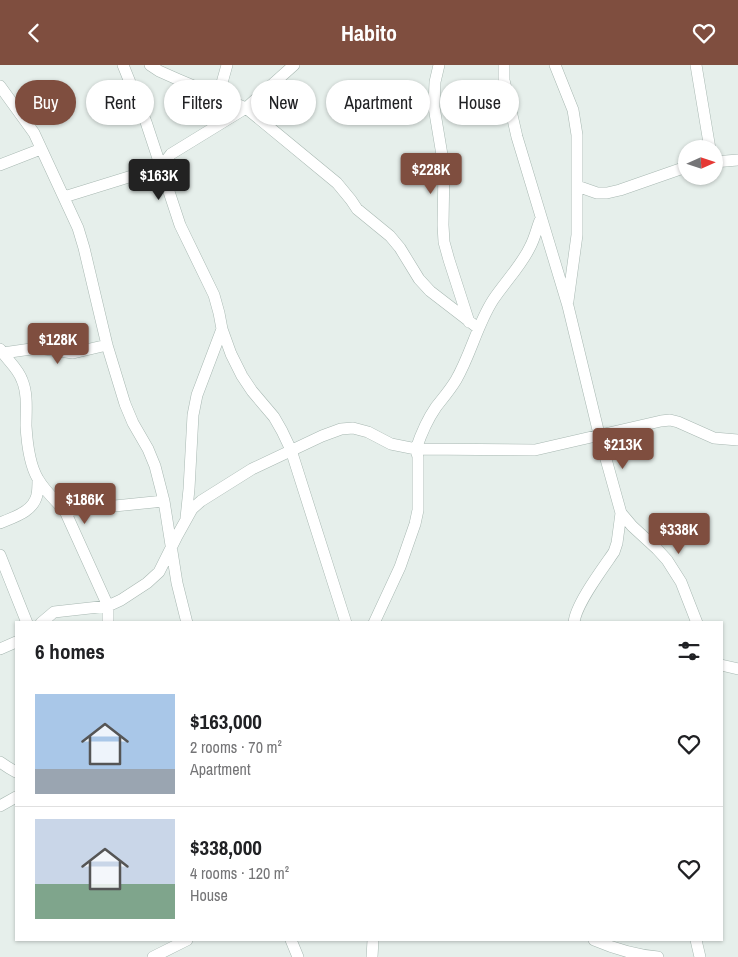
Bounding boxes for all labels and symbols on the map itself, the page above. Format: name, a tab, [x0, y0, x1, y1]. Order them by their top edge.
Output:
north arrow	[678, 140, 722, 185]
pin: $228K	[396, 153, 466, 195]
pin: $163K	[124, 159, 194, 201]
pin: $128K	[23, 323, 93, 365]
pin: $213K	[588, 427, 658, 470]
pin: $186K	[50, 483, 120, 525]
pin: $338K	[644, 513, 714, 555]

